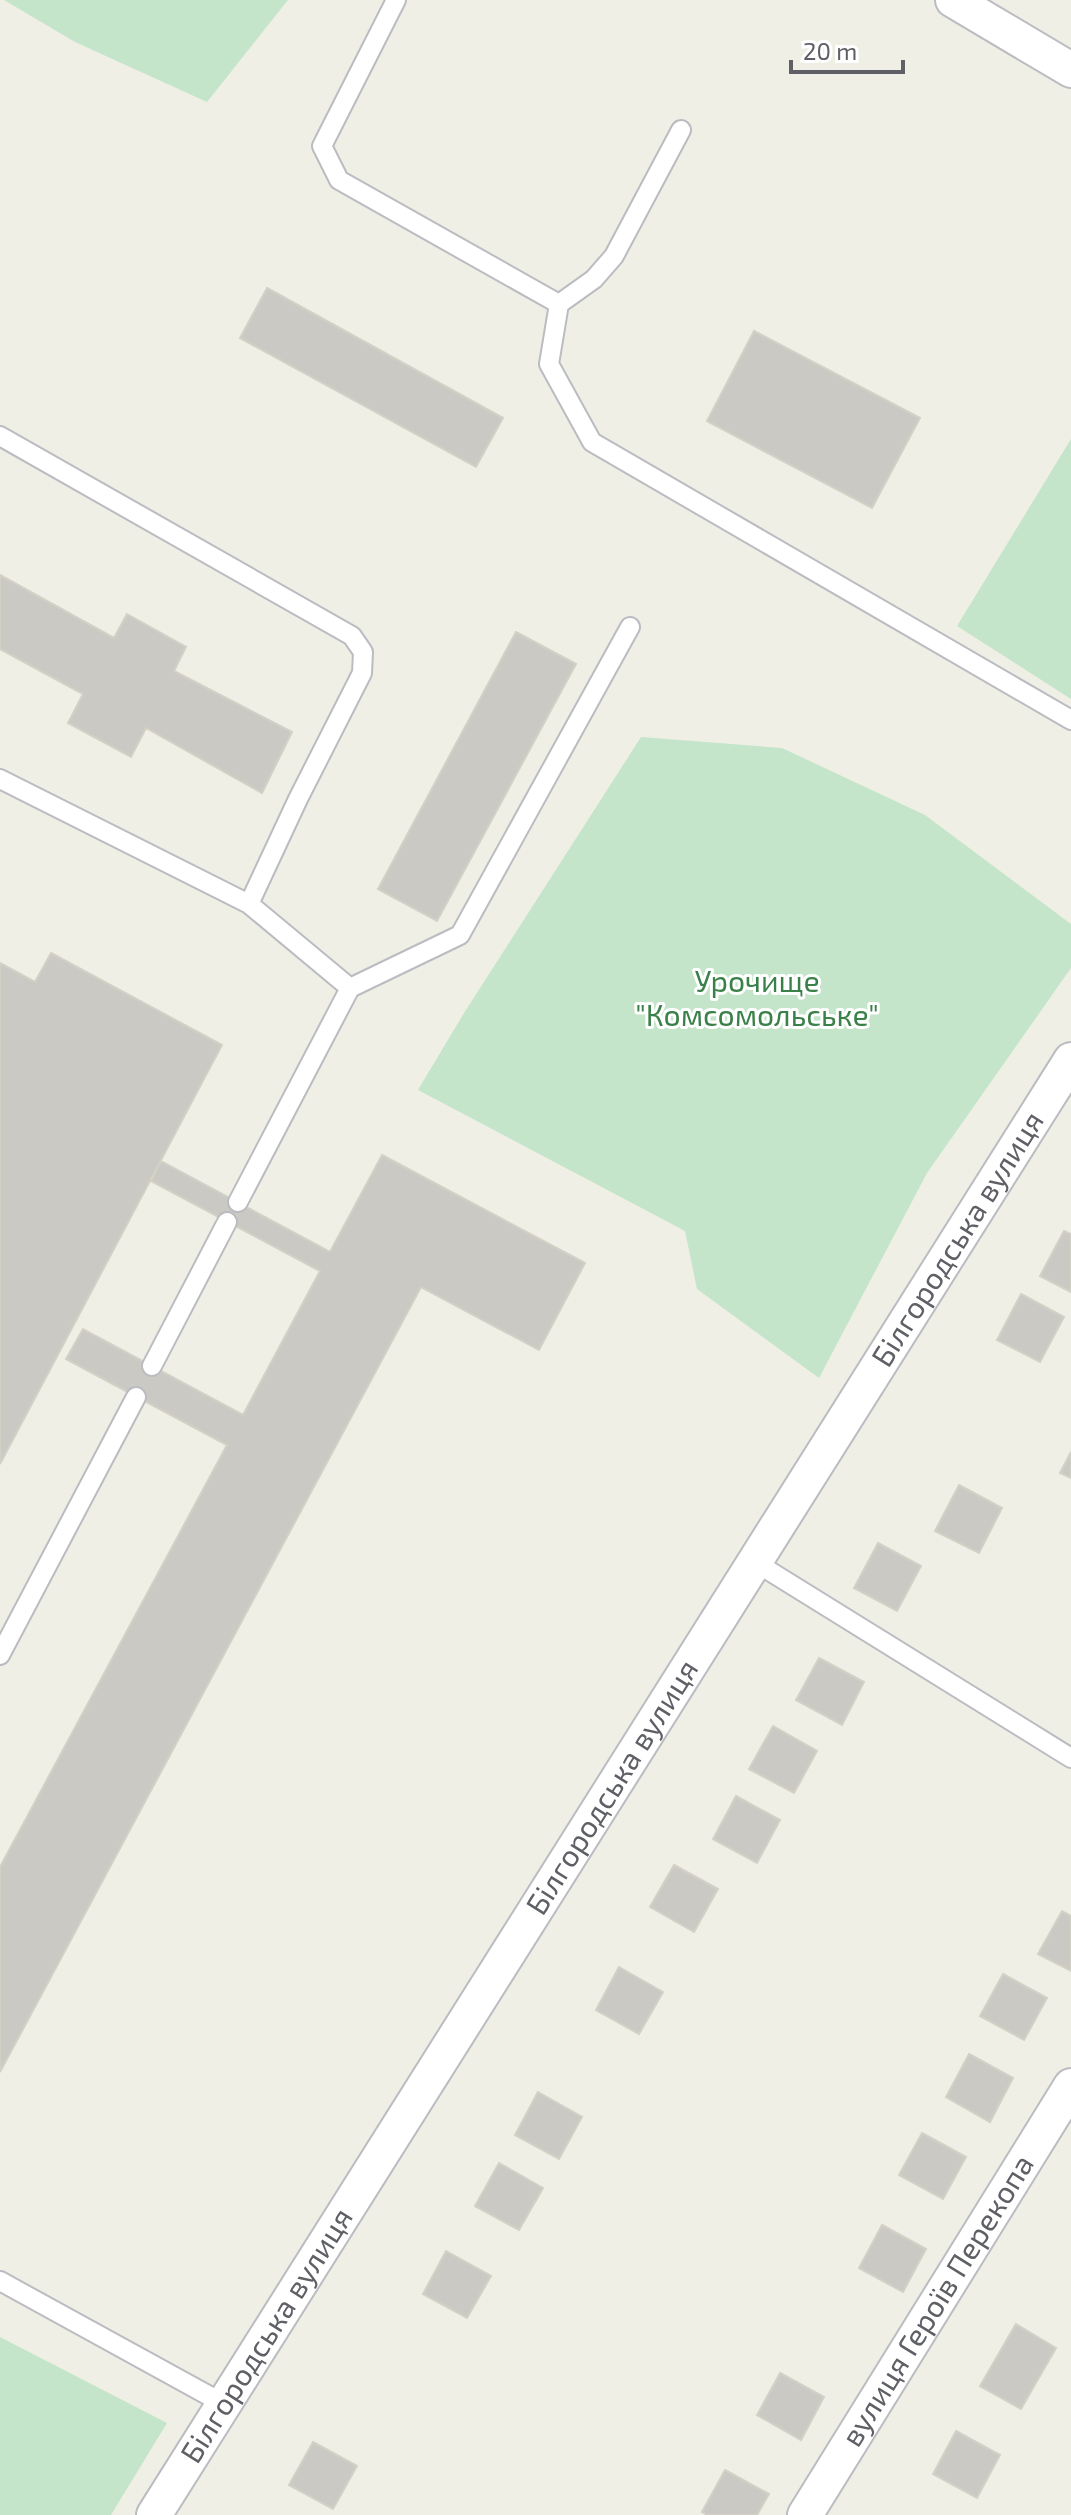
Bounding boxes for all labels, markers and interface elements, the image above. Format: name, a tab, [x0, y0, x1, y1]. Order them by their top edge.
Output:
scale bar	[791, 24, 903, 74]
text: 20 m	[803, 36, 857, 65]
park label: Урочище "Комсомольське"	[635, 962, 879, 1032]
street label: Білгородська вулиця	[863, 1104, 1050, 1372]
street label: Білгородська вулиця	[517, 1652, 705, 1921]
street label: вулиця Героїв Перекопа	[832, 2147, 1040, 2452]
street label: Білгородська вулиця	[172, 2200, 359, 2469]

